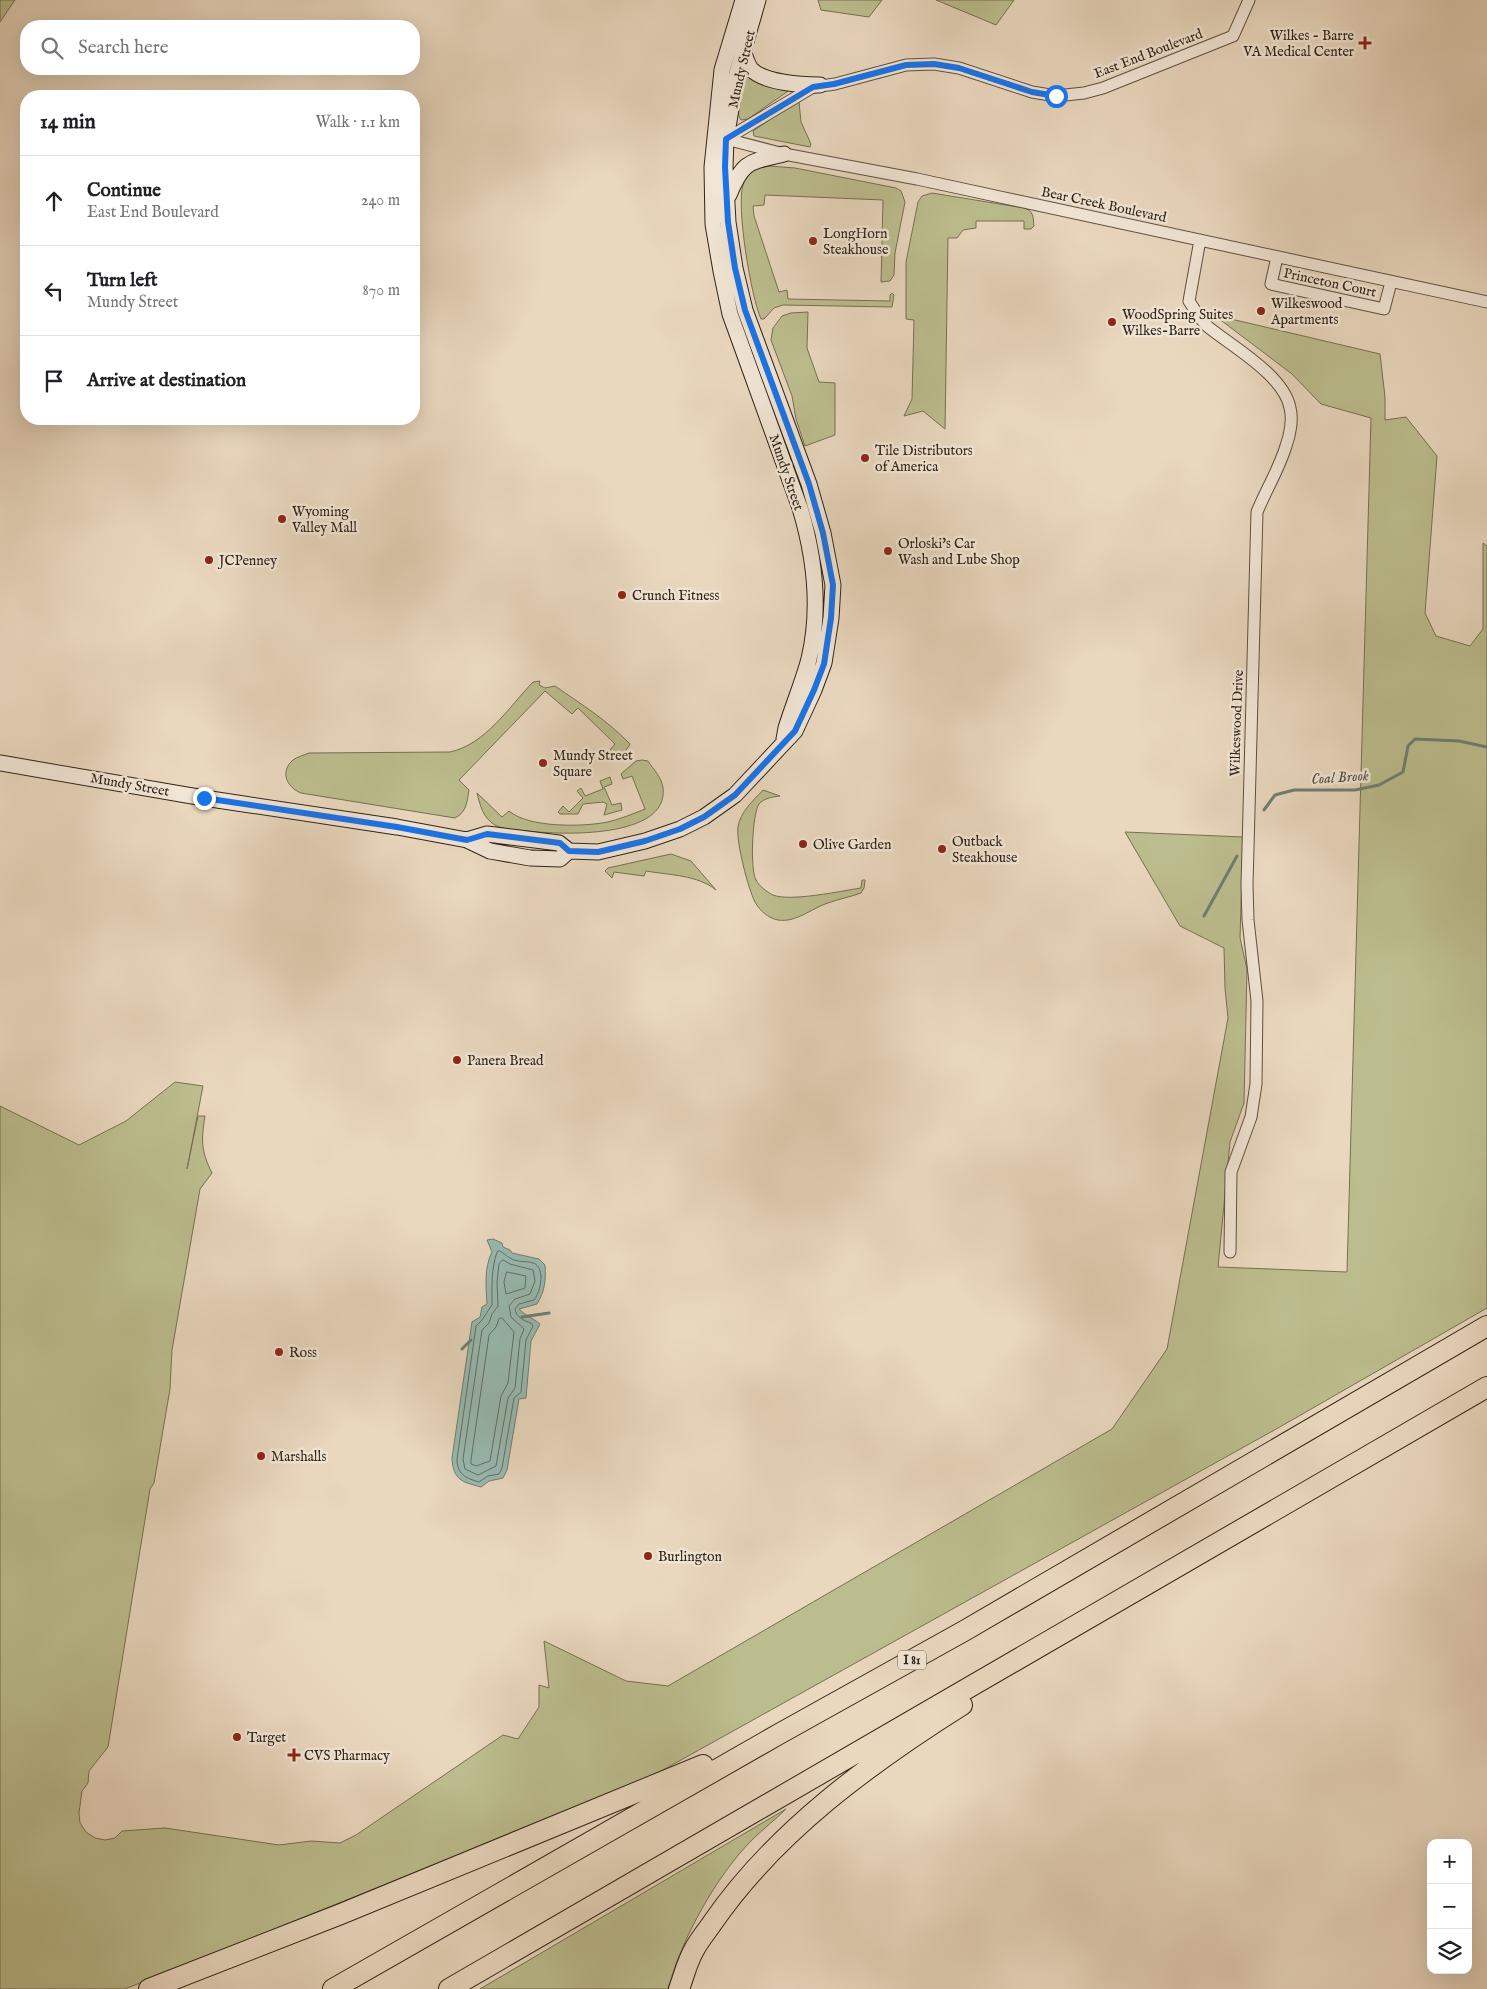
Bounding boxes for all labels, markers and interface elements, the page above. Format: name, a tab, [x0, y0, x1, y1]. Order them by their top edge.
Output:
search box	[20, 20, 420, 75]
street label: East End Boulevard	[1091, 25, 1206, 83]
place label: Wilkes - Barre VA Medical Center	[1242, 27, 1355, 61]
street label: Mundy Street	[724, 28, 760, 110]
icon: search	[38, 34, 66, 62]
text: Search here	[78, 36, 169, 60]
marker: Wilkes - Barre VA Medical Center	[1358, 36, 1372, 50]
route start	[1045, 85, 1068, 108]
text: 14 min	[40, 109, 96, 136]
text: Walk · 1.1 km	[316, 113, 400, 133]
text: Continue	[87, 179, 161, 203]
street label: Bear Creek Boulevard	[1040, 183, 1169, 227]
icon: ahead	[40, 187, 68, 215]
text: 240 m	[361, 191, 400, 211]
text: East End Boulevard	[87, 203, 219, 223]
place label: LongHorn Steakhouse	[823, 225, 889, 259]
marker: LongHorn Steakhouse	[807, 235, 819, 247]
street label: Princeton Court	[1282, 264, 1378, 302]
text: Turn left	[87, 269, 158, 293]
icon: left	[40, 277, 68, 305]
text: 870 m	[363, 281, 400, 301]
text: Mundy Street	[87, 293, 178, 313]
place label: Wilkeswood Apartments	[1270, 295, 1343, 329]
marker: Wilkeswood Apartments	[1255, 305, 1267, 317]
place label: WoodSpring Suites Wilkes-Barre	[1122, 306, 1233, 340]
marker: WoodSpring Suites Wilkes-Barre	[1106, 316, 1118, 328]
icon: arrive	[40, 367, 68, 395]
text: Arrive at destination	[87, 369, 246, 393]
street label: Mundy Street	[765, 432, 808, 513]
place label: Tile Distributors of America	[875, 442, 973, 476]
marker: Tile Distributors of America	[859, 452, 871, 464]
place label: Wyoming Valley Mall	[291, 503, 357, 537]
marker: Wyoming Valley Mall	[276, 513, 288, 525]
place label: Orloski's Car Wash and Lube Shop	[898, 535, 1020, 569]
marker: Orloski's Car Wash and Lube Shop	[882, 545, 894, 557]
place label: JCPenney	[217, 552, 277, 570]
marker: JCPenney	[203, 554, 215, 566]
place label: Crunch Fitness	[632, 587, 720, 605]
marker: Crunch Fitness	[616, 589, 628, 601]
street label: Wilkeswood Drive	[1226, 669, 1248, 777]
place label: Mundy Street Square	[553, 747, 633, 781]
marker: Mundy Street Square	[537, 757, 549, 769]
water label: Coal Brook	[1311, 766, 1369, 789]
street label: Mundy Street	[89, 769, 171, 801]
route end	[193, 787, 216, 810]
place label: Outback Steakhouse	[952, 833, 1018, 867]
place label: Olive Garden	[813, 836, 892, 854]
marker: Olive Garden	[797, 838, 809, 850]
marker: Outback Steakhouse	[936, 843, 948, 855]
place label: Panera Bread	[467, 1052, 544, 1070]
marker: Panera Bread	[451, 1054, 463, 1066]
place label: Ross	[289, 1344, 317, 1362]
marker: Ross	[273, 1346, 285, 1358]
place label: Marshalls	[271, 1448, 326, 1466]
marker: Marshalls	[255, 1450, 267, 1462]
place label: Burlington	[658, 1548, 723, 1566]
marker: Burlington	[642, 1550, 654, 1562]
road number: I 81	[898, 1650, 926, 1670]
place label: Target	[247, 1729, 286, 1747]
marker: Target	[231, 1731, 243, 1743]
place label: CVS Pharmacy	[304, 1747, 390, 1765]
marker: CVS Pharmacy	[288, 1749, 300, 1761]
map controls	[1427, 1839, 1472, 1974]
button: +	[1427, 1839, 1472, 1884]
button: −	[1427, 1884, 1472, 1929]
button: layers	[1427, 1929, 1472, 1974]

